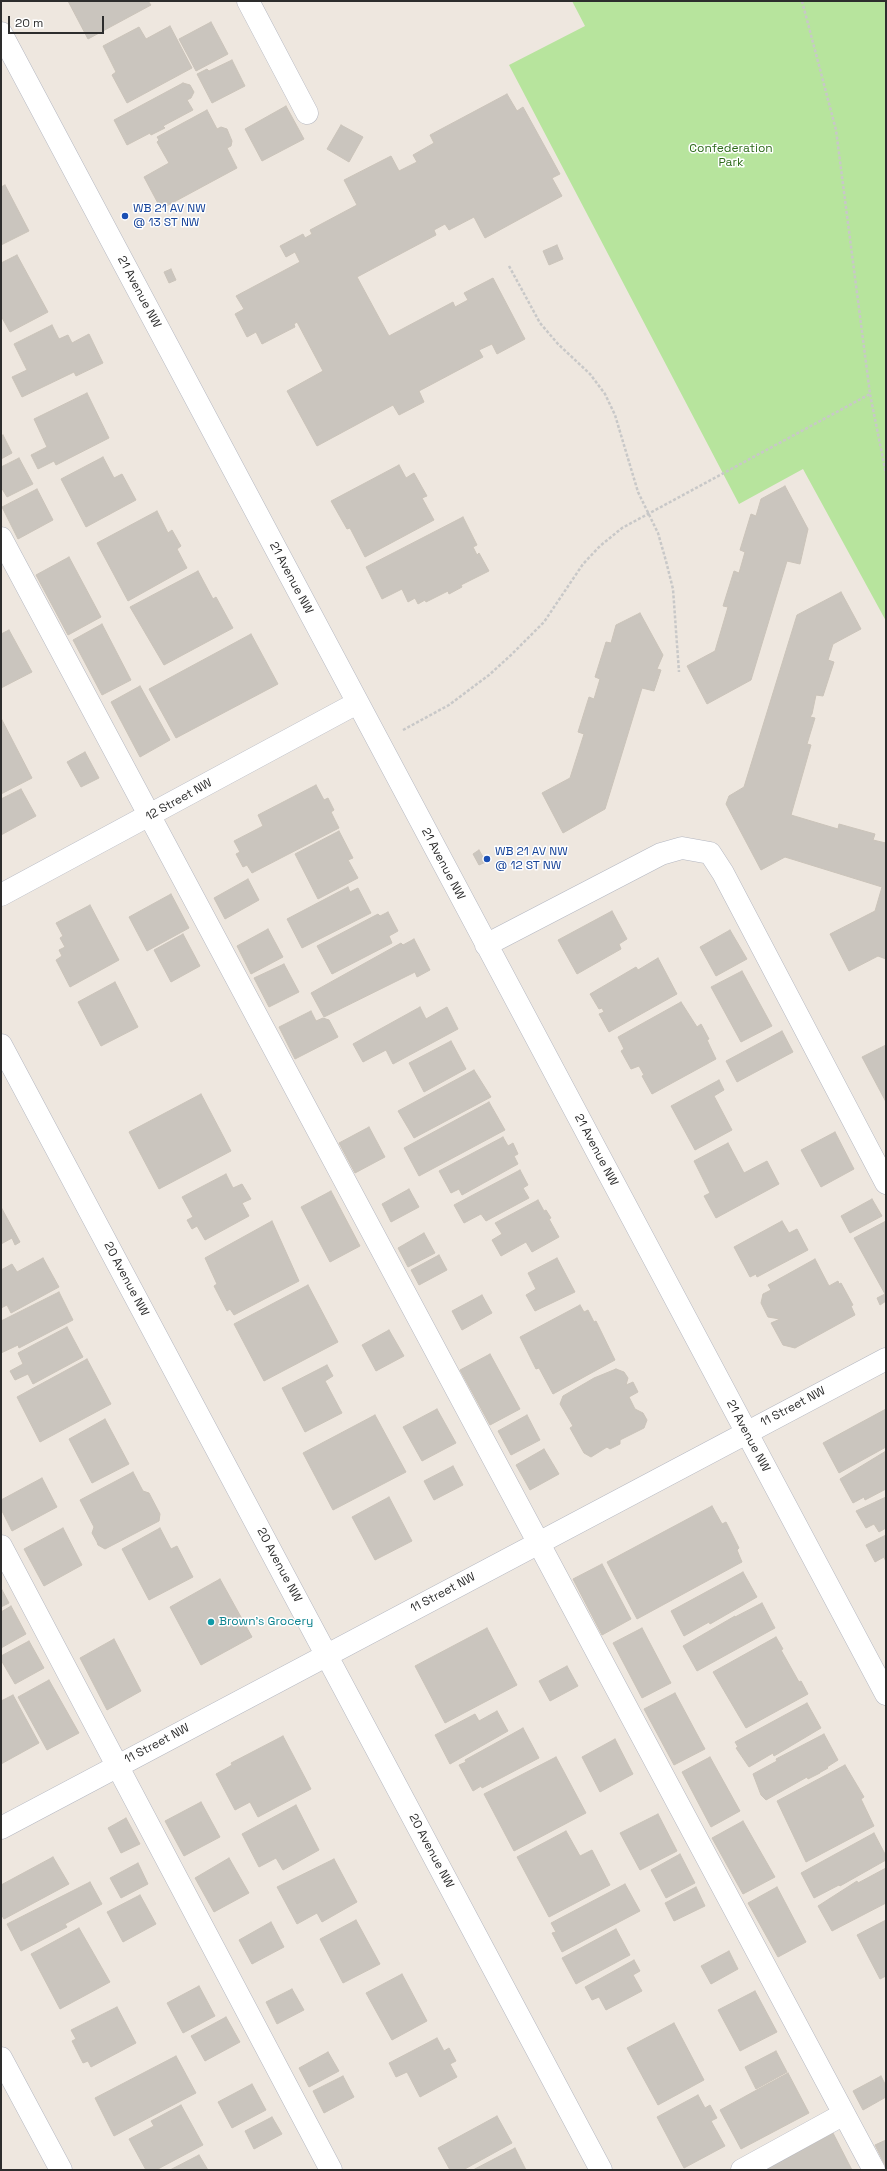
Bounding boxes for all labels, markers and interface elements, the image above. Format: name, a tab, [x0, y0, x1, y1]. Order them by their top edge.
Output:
scale bar	[10, 8, 106, 34]
text: 20 m	[15, 15, 43, 31]
park label: Confederation Park	[689, 142, 773, 170]
place label: WB 21 AV NW @ 13 ST NW	[133, 202, 206, 230]
marker: WB 21 AV NW @ 13 ST NW	[120, 211, 130, 221]
street label: 21 Avenue NW	[114, 254, 164, 330]
street label: 21 Avenue NW	[266, 540, 316, 616]
street label: 12 Street NW	[143, 776, 215, 824]
street label: 21 Avenue NW	[418, 826, 468, 902]
place label: WB 21 AV NW @ 12 ST NW	[495, 845, 568, 873]
marker: WB 21 AV NW @ 12 ST NW	[482, 854, 492, 864]
street label: 21 Avenue NW	[571, 1112, 621, 1188]
street label: 20 Avenue NW	[100, 1239, 152, 1319]
street label: 11 Street NW	[758, 1384, 828, 1430]
street label: 21 Avenue NW	[723, 1398, 773, 1474]
street label: 20 Avenue NW	[253, 1525, 305, 1605]
street label: 11 Street NW	[408, 1570, 478, 1616]
place label: Brown's Grocery	[219, 1615, 313, 1629]
marker: Brown's Grocery	[206, 1617, 216, 1627]
street label: 11 Street NW	[122, 1721, 192, 1767]
street label: 20 Avenue NW	[405, 1811, 457, 1891]

